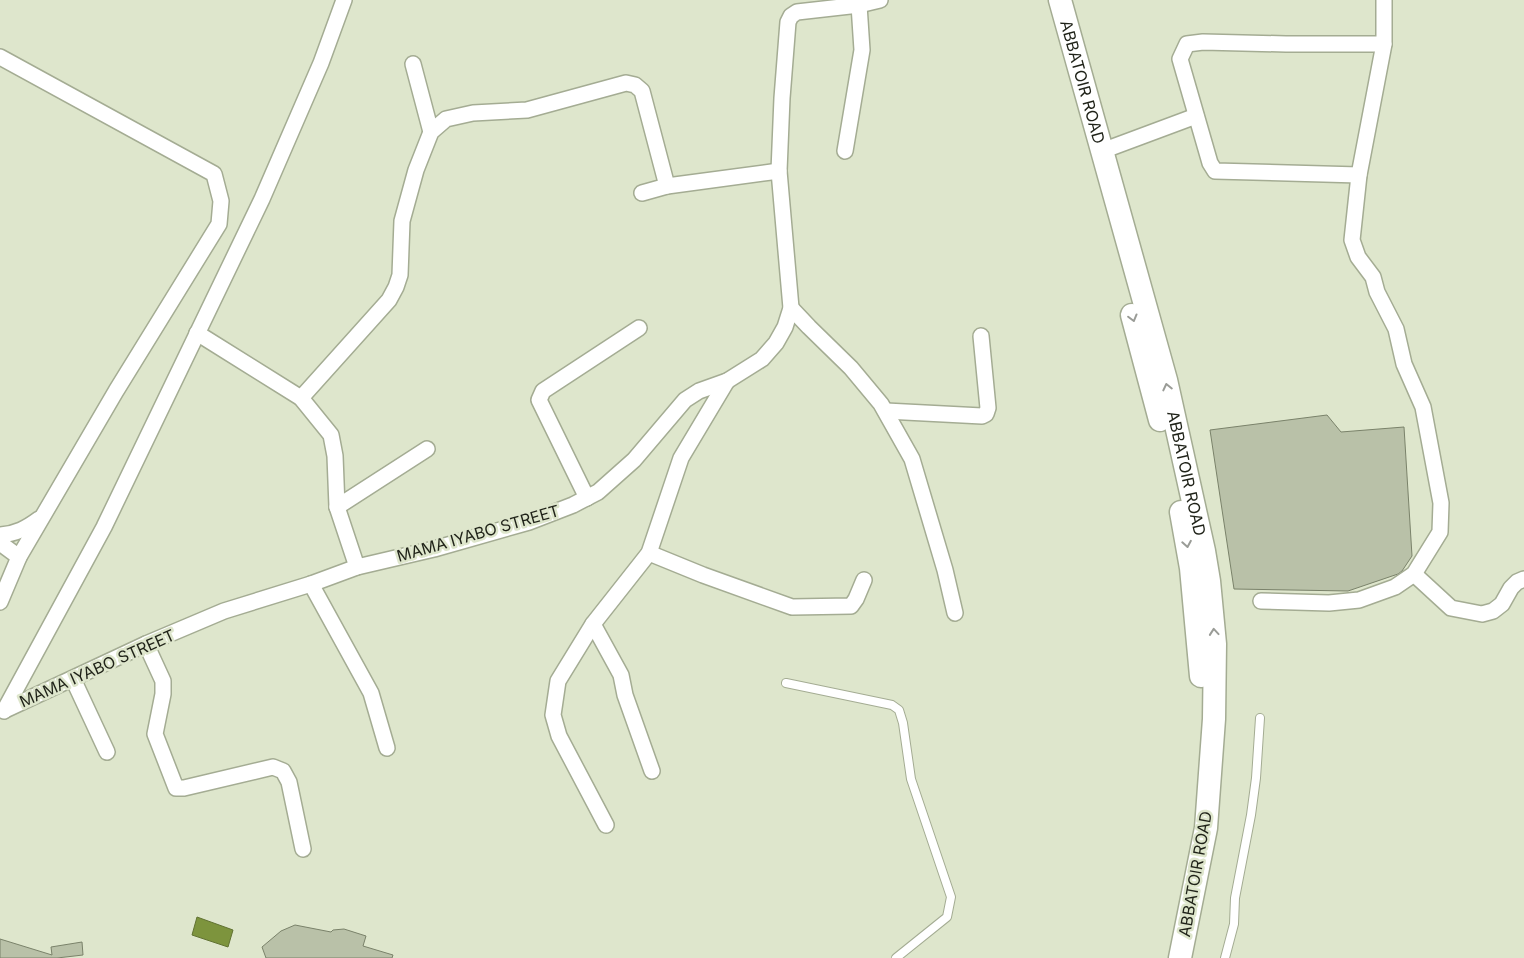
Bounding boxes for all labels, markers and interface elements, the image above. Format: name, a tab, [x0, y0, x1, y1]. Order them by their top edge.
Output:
street label: ABBATOIR ROAD	[1056, 18, 1110, 146]
one-way arrow	[1127, 314, 1137, 322]
one-way arrow	[1162, 383, 1173, 391]
street label: ABBATOIR ROAD	[1163, 409, 1210, 538]
street label: MAMA IYABO STREET	[394, 500, 562, 566]
one-way arrow	[1181, 540, 1191, 548]
street label: MAMA IYABO STREET	[16, 625, 178, 711]
one-way arrow	[1209, 628, 1220, 636]
street label: ABBATOIR ROAD	[1174, 810, 1216, 938]

